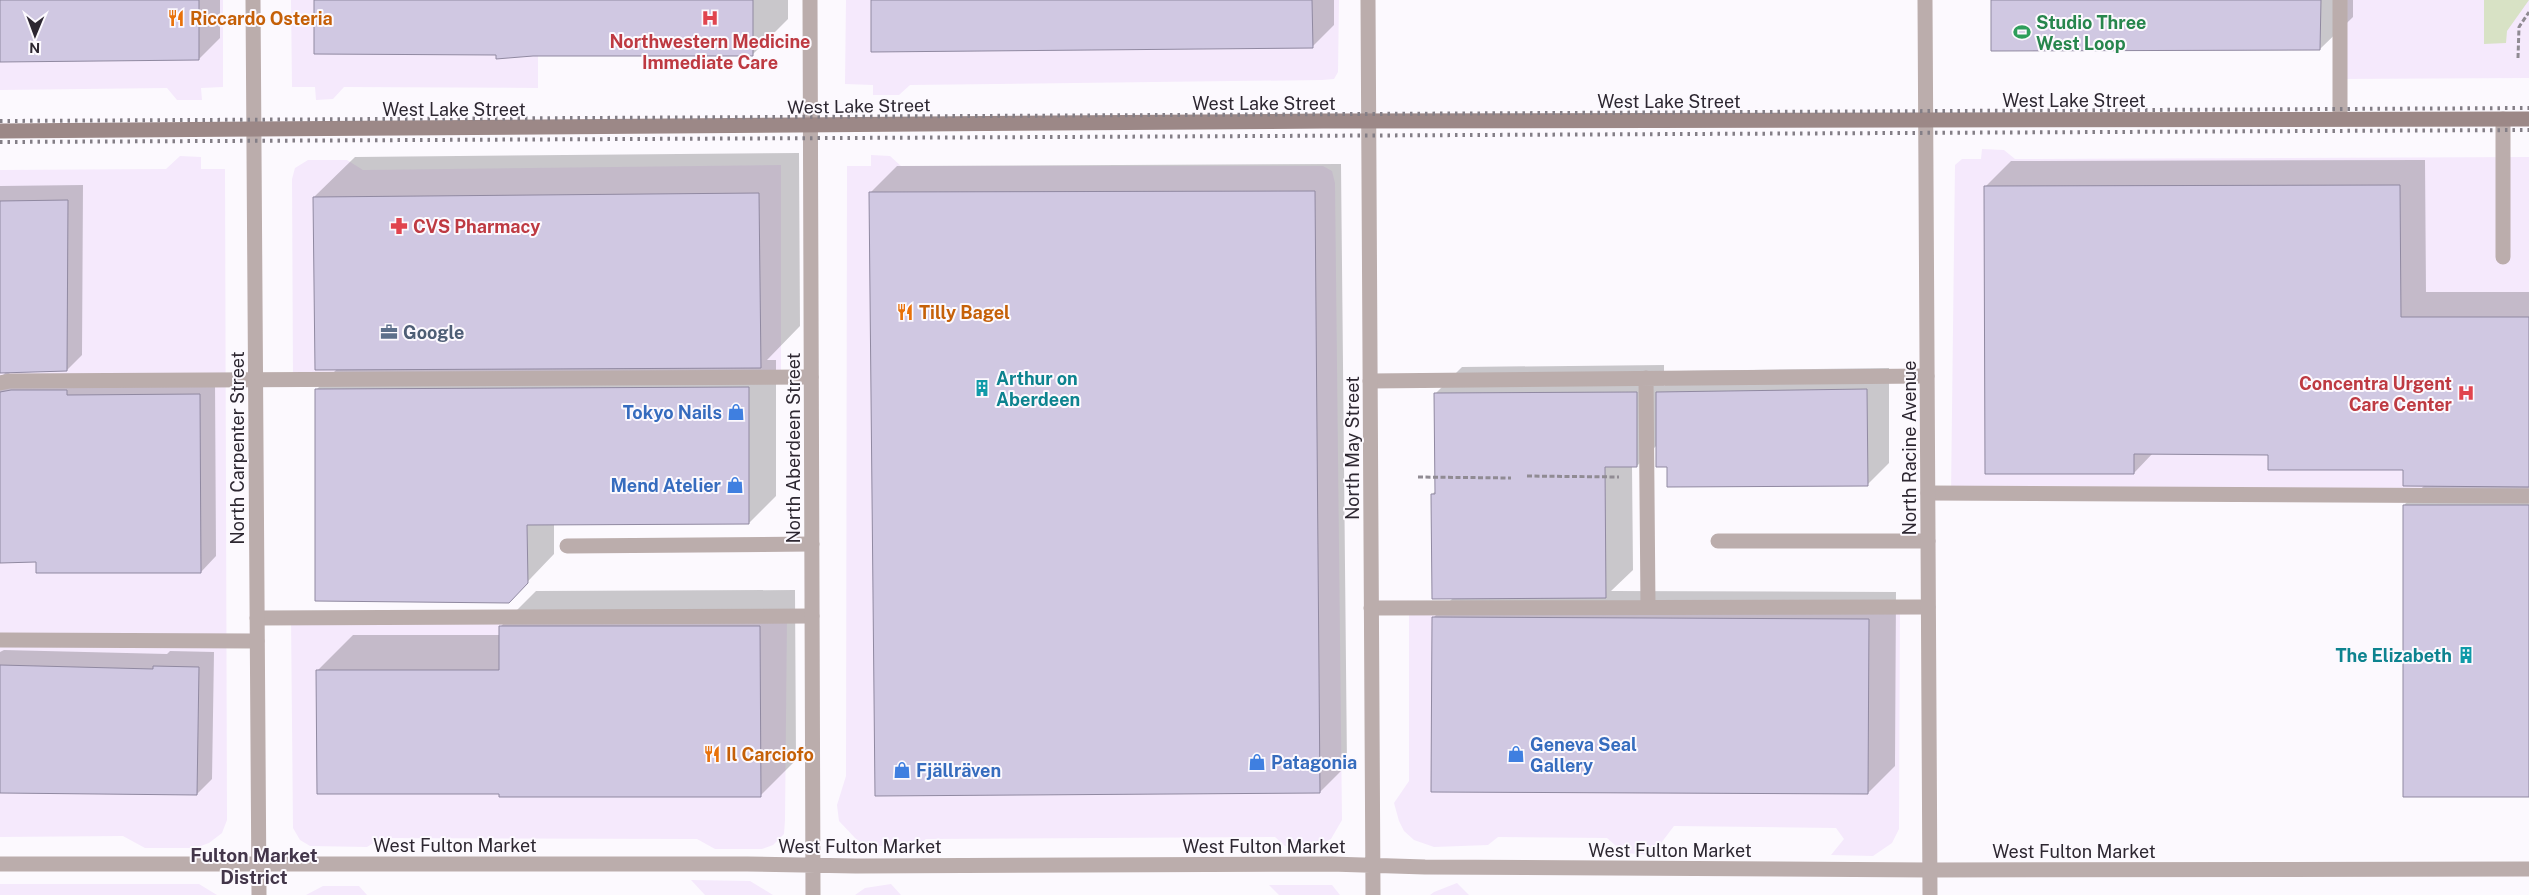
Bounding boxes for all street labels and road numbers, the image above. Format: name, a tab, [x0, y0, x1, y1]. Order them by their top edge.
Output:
street label: West Lake Street	[2002, 90, 2146, 111]
street label: West Lake Street	[1597, 91, 1741, 112]
street label: West Lake Street	[1192, 93, 1336, 114]
street label: West Lake Street	[787, 94, 931, 118]
street label: West Lake Street	[382, 99, 526, 120]
street label: North Carpenter Street	[227, 351, 248, 545]
street label: North Aberdeen Street	[783, 352, 804, 544]
street label: North Racine Avenue	[1899, 360, 1920, 536]
street label: North May Street	[1342, 376, 1363, 520]
street label: West Fulton Market	[373, 835, 537, 856]
street label: West Fulton Market	[778, 836, 942, 857]
street label: West Fulton Market	[1182, 836, 1346, 857]
street label: West Fulton Market	[1588, 840, 1752, 861]
street label: West Fulton Market	[1992, 841, 2156, 862]

